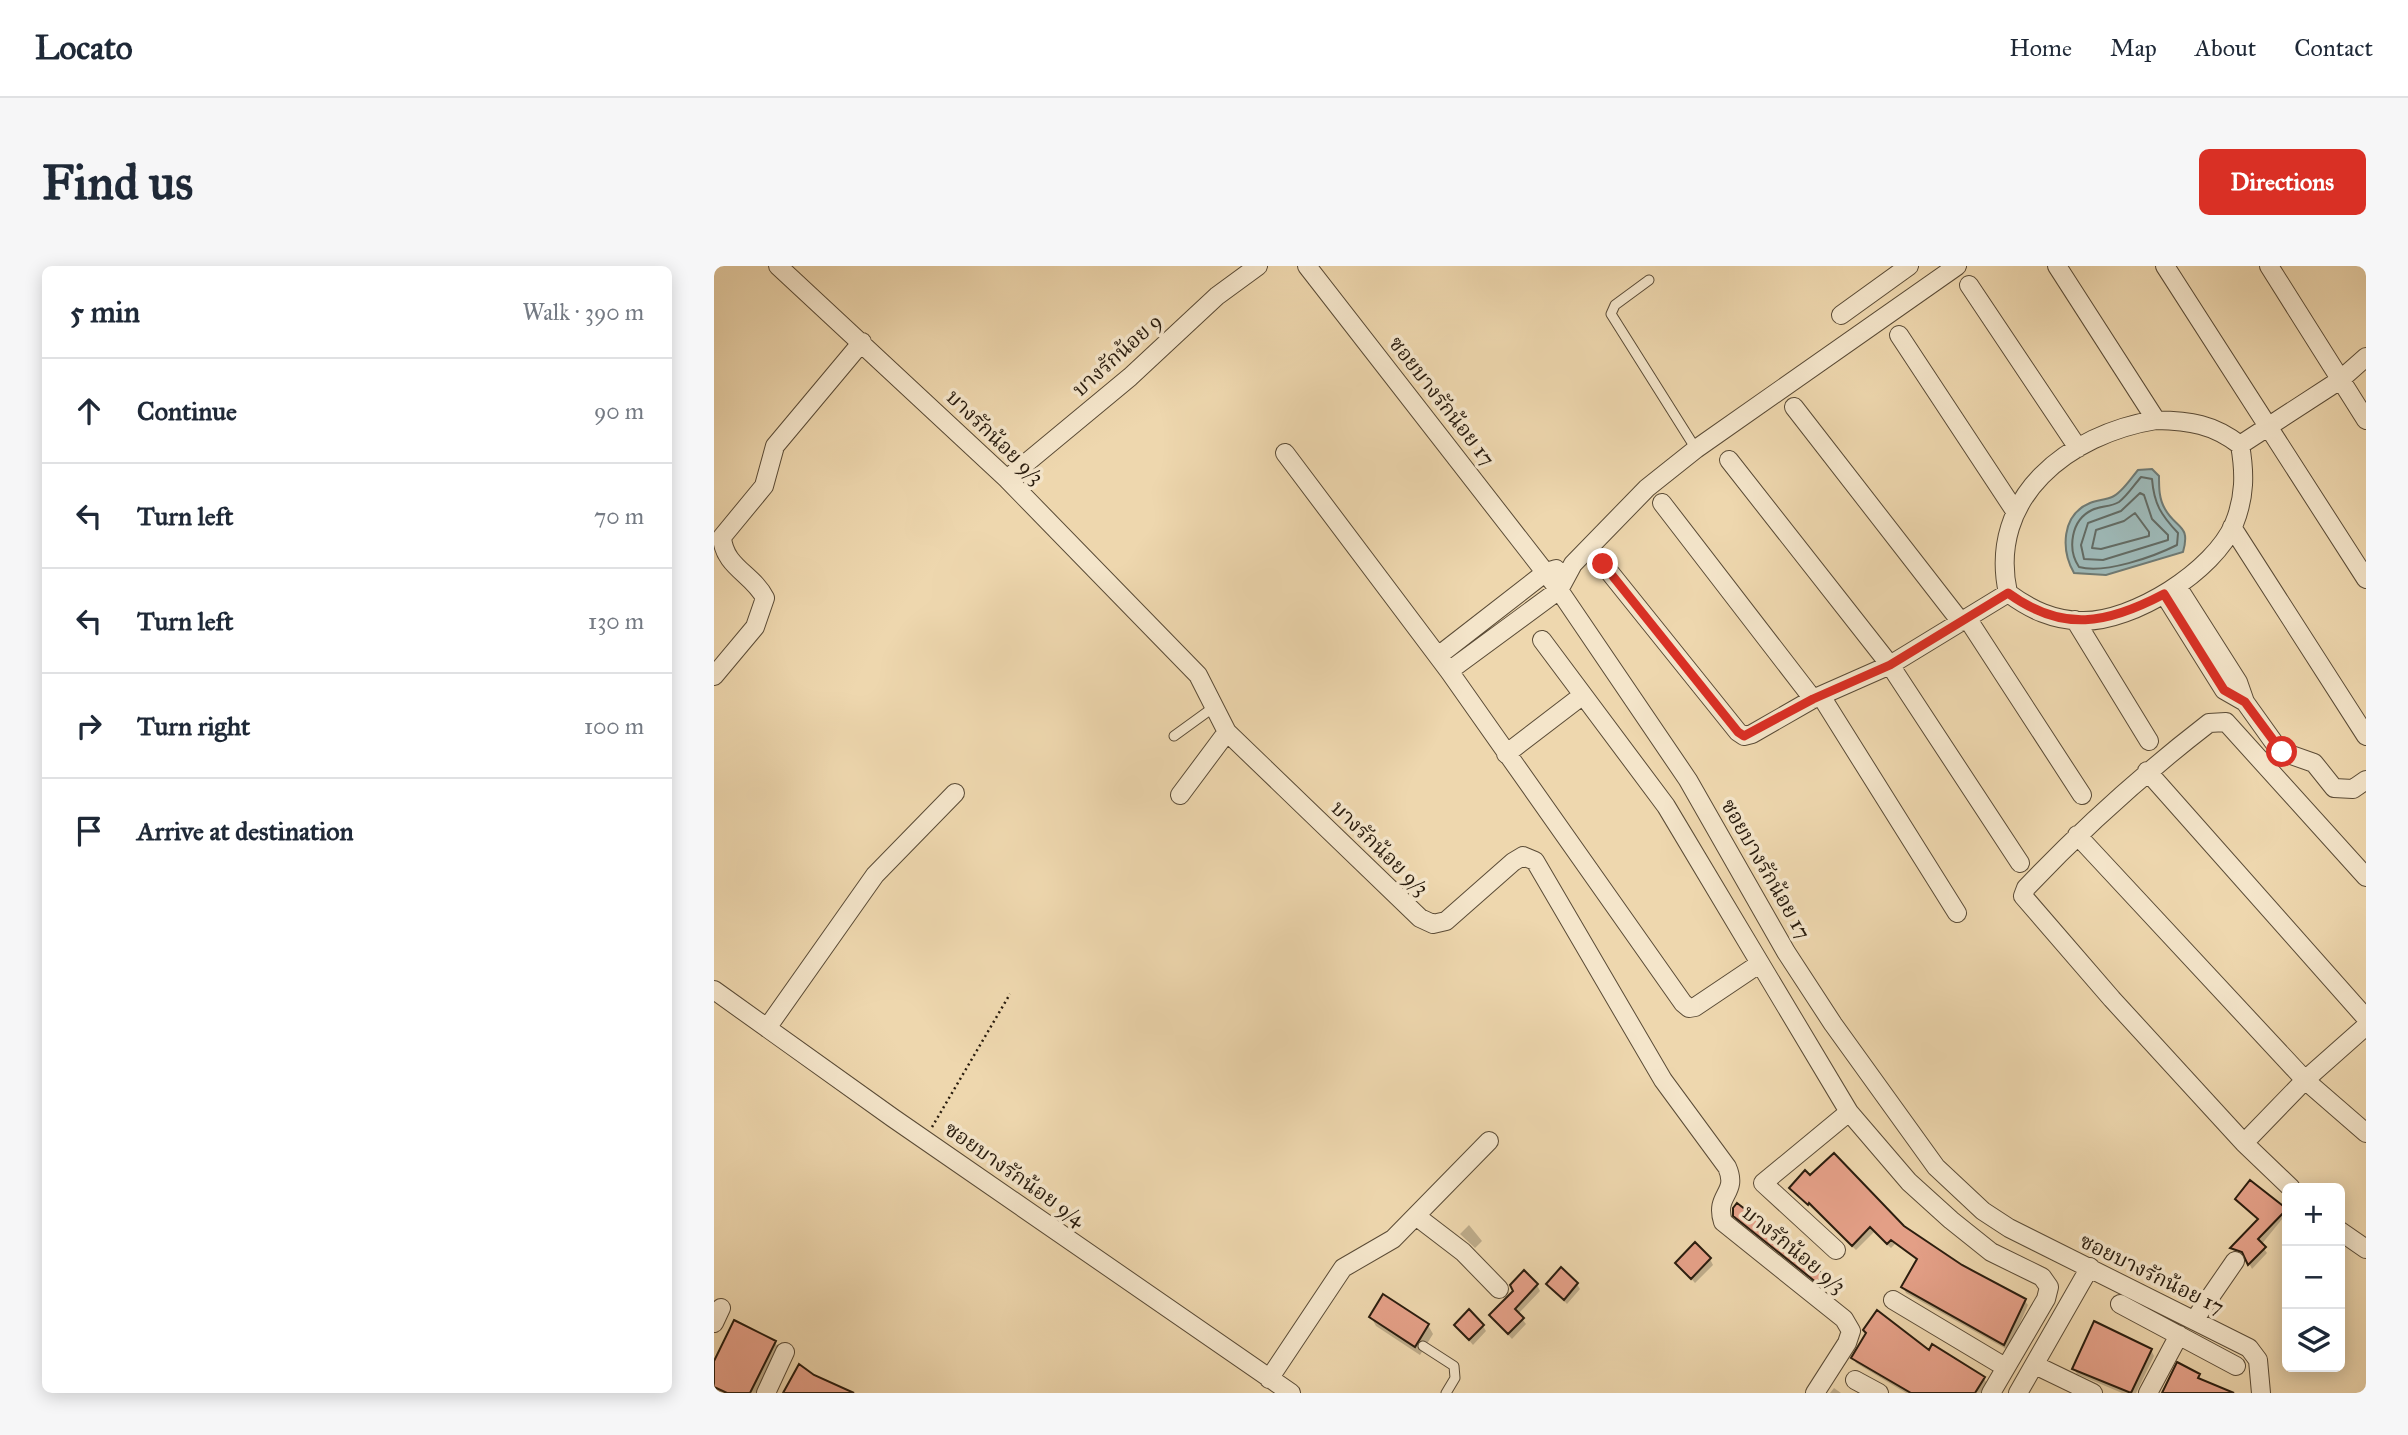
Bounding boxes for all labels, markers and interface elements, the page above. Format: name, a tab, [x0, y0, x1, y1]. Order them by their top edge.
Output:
text: Locato	[35, 28, 133, 68]
text: Home	[2009, 33, 2072, 63]
text: Map	[2110, 33, 2157, 63]
text: About	[2195, 33, 2256, 63]
text: Contact	[2294, 33, 2373, 63]
button: Directions	[2199, 149, 2366, 215]
text: Find us	[42, 153, 193, 212]
text: 5 min	[70, 294, 140, 330]
text: Walk · 390 m	[523, 298, 644, 326]
street label: บางรักน้อย 9	[1067, 308, 1167, 402]
street label: ซอยบางรักน้อย 17	[1383, 331, 1501, 471]
street label: บางรักน้อย 9/3	[941, 384, 1049, 490]
icon: ahead	[70, 392, 108, 430]
text: Continue	[137, 395, 237, 427]
text: 90 m	[594, 397, 644, 425]
icon: left	[70, 497, 108, 535]
text: Turn left	[137, 500, 233, 532]
text: 70 m	[594, 502, 644, 530]
route end	[1587, 548, 1618, 579]
icon: left	[70, 602, 108, 640]
text: Turn left	[137, 605, 233, 637]
text: 130 m	[588, 607, 644, 635]
icon: right	[70, 707, 108, 745]
text: Turn right	[137, 710, 250, 742]
text: 100 m	[584, 712, 644, 740]
route start	[2266, 736, 2297, 767]
street label: ซอยบางรักน้อย 17	[1715, 794, 1817, 944]
street label: บางรักน้อย 9/3	[1326, 795, 1434, 901]
icon: arrive	[70, 812, 108, 850]
text: Arrive at destination	[137, 815, 354, 847]
street label: ซอยบางรักน้อย 9/4	[940, 1116, 1091, 1233]
map controls	[2282, 1183, 2345, 1372]
button: +	[2282, 1183, 2345, 1246]
street label: บางรักน้อย 9/3	[1737, 1199, 1851, 1299]
street label: ซอยบางรักน้อย 17	[2076, 1228, 2228, 1320]
button: −	[2282, 1246, 2345, 1309]
button: layers	[2282, 1309, 2345, 1372]

